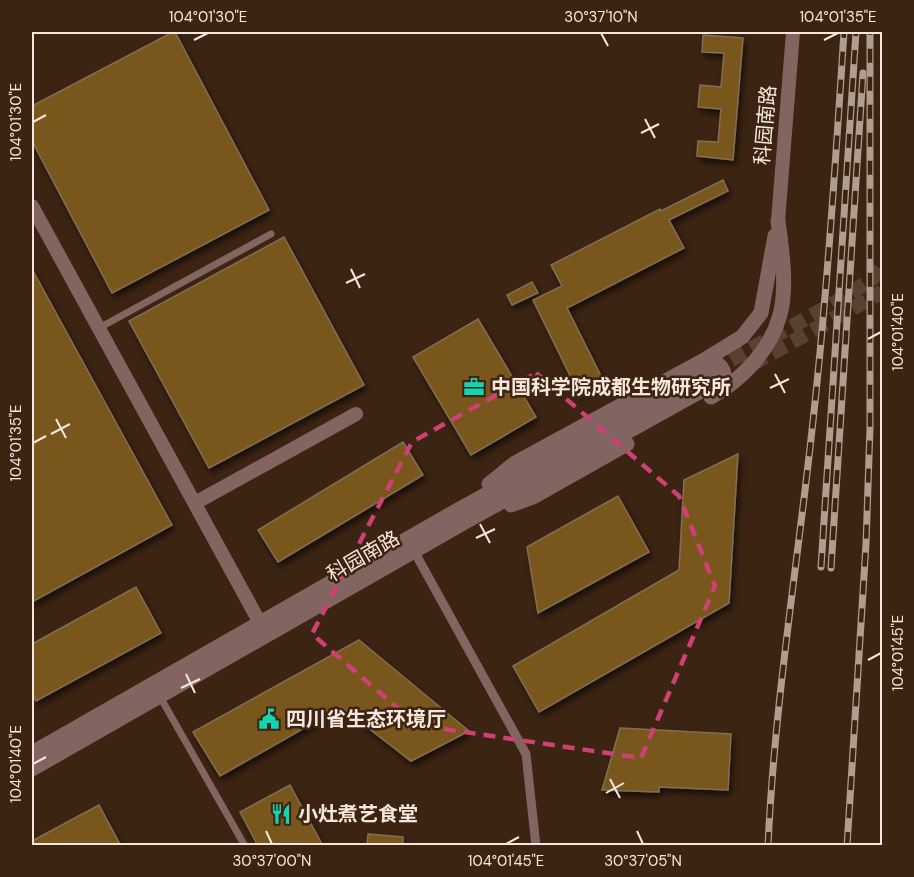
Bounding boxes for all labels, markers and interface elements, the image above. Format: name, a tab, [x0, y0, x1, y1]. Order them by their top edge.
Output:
text: 104°01'30"E	[169, 7, 247, 27]
text: 30°37'10"N	[564, 7, 638, 27]
text: 104°01'35"E	[799, 7, 877, 27]
text: 104°01'30"E	[6, 83, 26, 161]
street label: 科园南路	[749, 84, 781, 166]
text: 104°01'40"E	[888, 293, 908, 371]
place label: 中国科学院成都生物研究所	[491, 374, 731, 400]
office icon: 中国科学院成都生物研究所	[462, 375, 486, 399]
text: 104°01'35"E	[6, 404, 26, 482]
street label: 科园南路	[322, 525, 404, 587]
text: 104°01'45"E	[888, 615, 908, 691]
place label: 四川省生态环境厅	[286, 706, 446, 732]
public building icon: 四川省生态环境厅	[257, 707, 281, 731]
text: 104°01'40"E	[6, 725, 26, 803]
place label: 小灶煮艺食堂	[298, 801, 418, 827]
restaurant icon: 小灶煮艺食堂	[269, 802, 293, 826]
text: 30°37'00"N	[233, 851, 311, 871]
text: 104°01'45"E	[468, 851, 544, 871]
text: 30°37'05"N	[604, 851, 682, 871]

